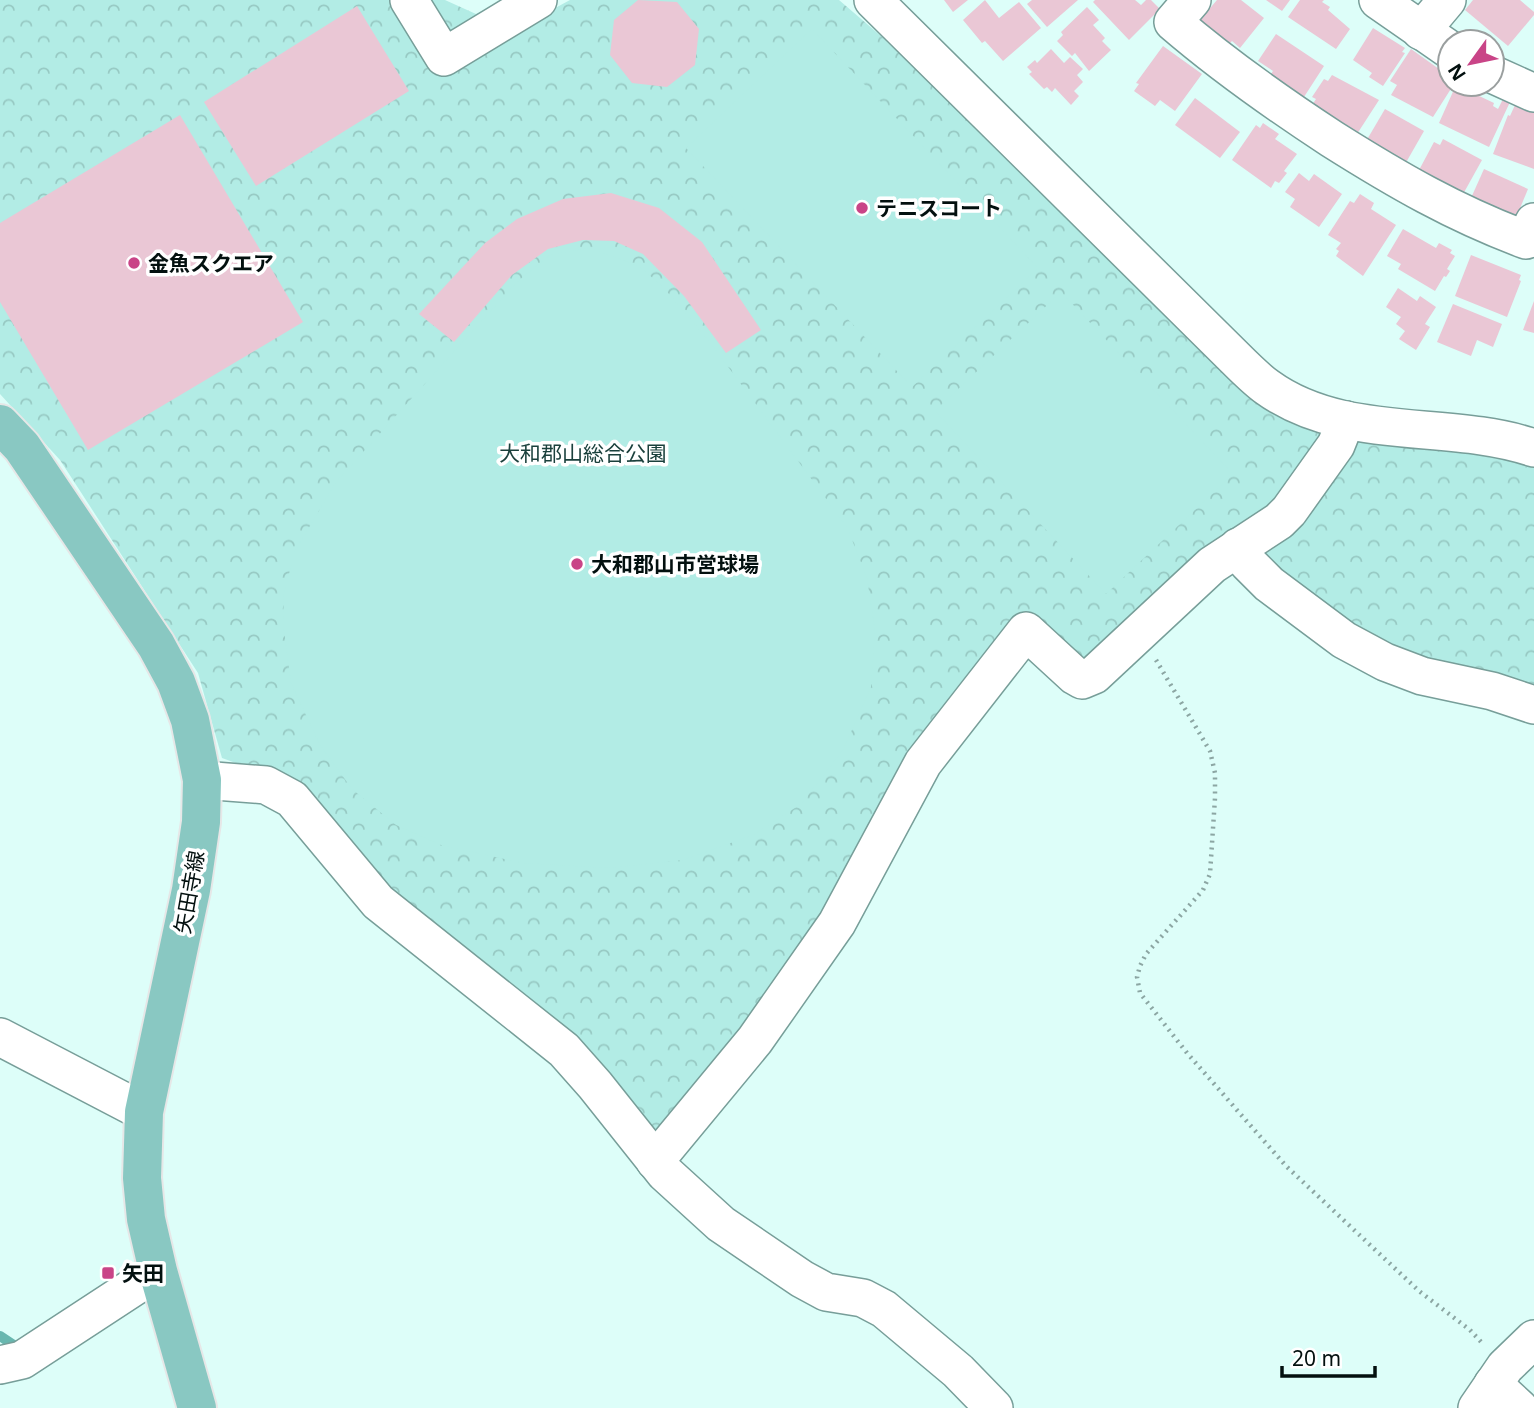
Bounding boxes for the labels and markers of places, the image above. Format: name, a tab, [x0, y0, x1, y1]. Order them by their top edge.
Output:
place label: テニスコート	[876, 194, 1002, 222]
marker: テニスコート	[854, 200, 870, 216]
place label: 金魚スクエア	[148, 249, 274, 277]
marker: 金魚スクエア	[126, 255, 142, 271]
place label: 大和郡山市営球場	[591, 550, 759, 578]
marker: 大和郡山市営球場	[569, 556, 585, 572]
place label: 矢田	[122, 1259, 164, 1287]
marker: 矢田	[100, 1265, 116, 1281]

